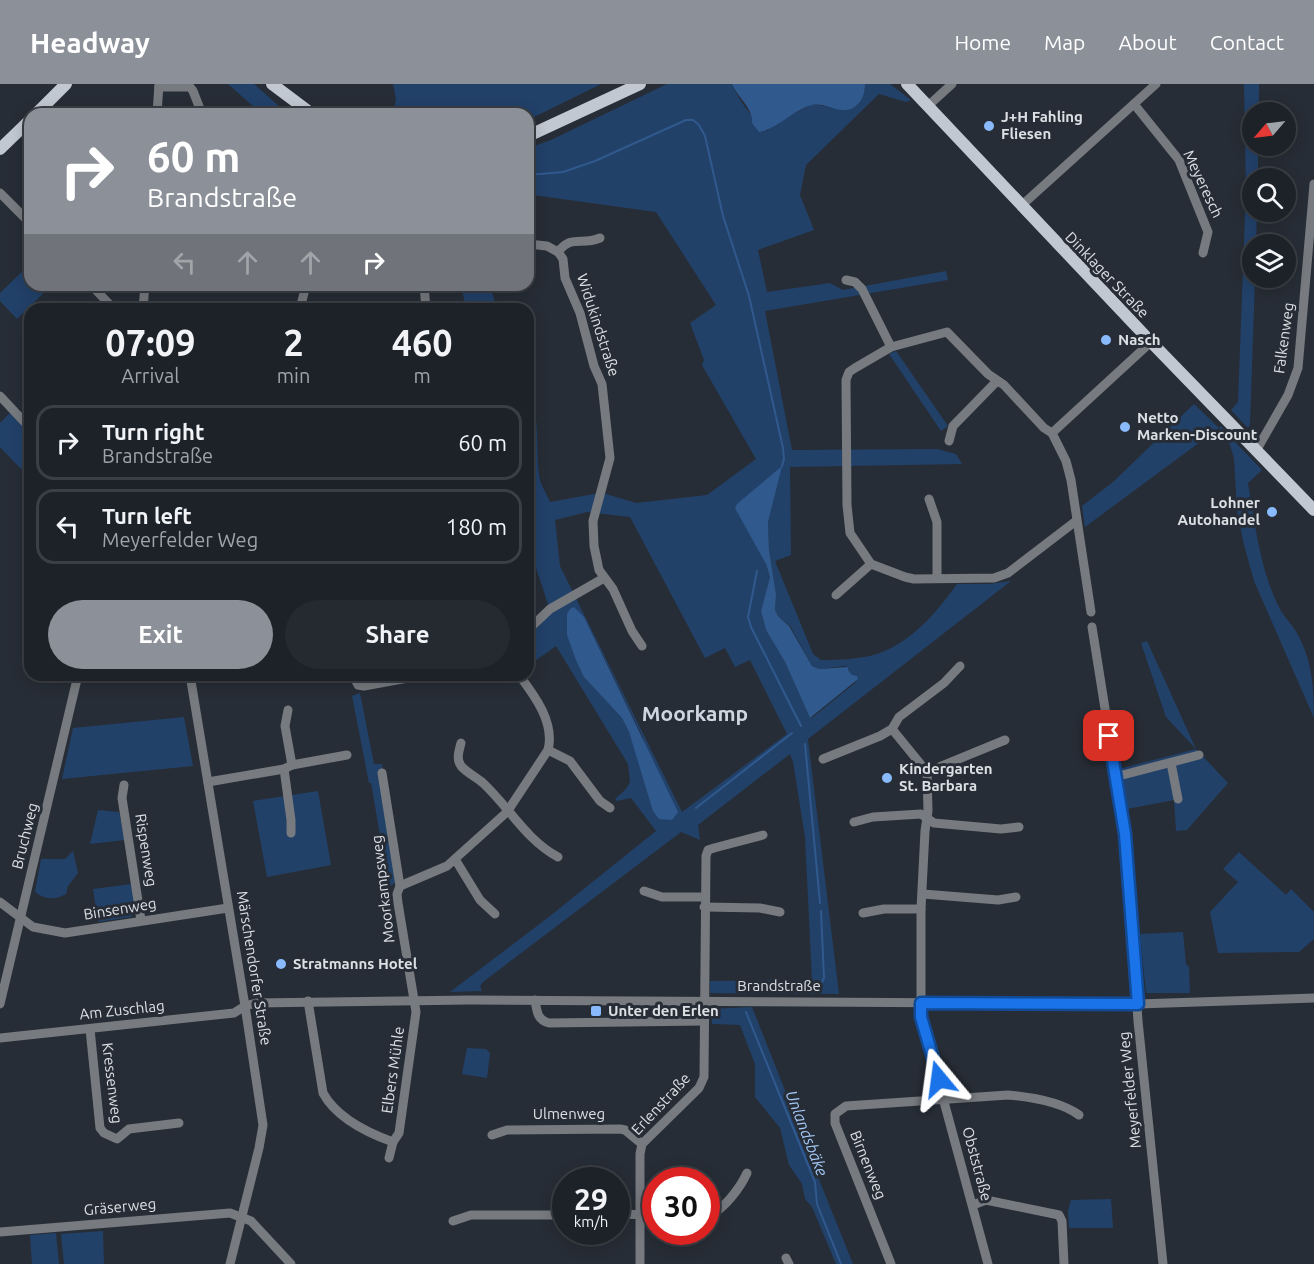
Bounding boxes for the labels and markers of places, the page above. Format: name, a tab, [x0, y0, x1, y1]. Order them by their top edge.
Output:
place label: J+H Fahling Fliesen	[1001, 108, 1083, 142]
marker: J+H Fahling Fliesen	[982, 119, 996, 133]
place label: Nasch	[1118, 331, 1161, 348]
marker: Nasch	[1099, 333, 1113, 347]
place label: Netto Marken-Discount	[1137, 409, 1258, 443]
marker: Netto Marken-Discount	[1118, 420, 1132, 434]
place label: Lohner Autohandel	[1178, 494, 1261, 528]
marker: Lohner Autohandel	[1265, 505, 1279, 519]
pin	[1083, 710, 1134, 761]
place label: Kindergarten St. Barbara	[899, 760, 993, 794]
marker: Kindergarten St. Barbara	[880, 771, 894, 785]
place label: Stratmanns Hotel	[293, 955, 418, 972]
marker: Stratmanns Hotel	[274, 957, 288, 971]
place label: Unter den Erlen	[608, 1002, 719, 1019]
marker: Unter den Erlen	[589, 1004, 603, 1018]

